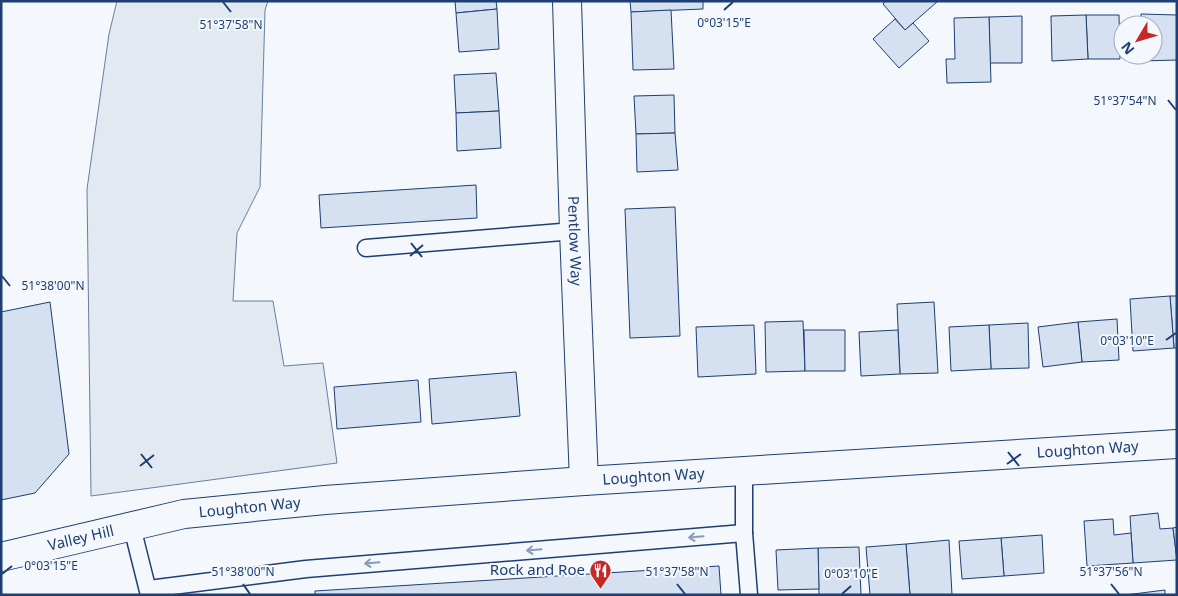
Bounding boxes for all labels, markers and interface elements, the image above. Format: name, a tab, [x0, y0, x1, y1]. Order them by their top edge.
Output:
text: 0°03'15"E	[697, 14, 751, 31]
north arrow	[1113, 15, 1163, 65]
text: 51°37'58"N	[199, 16, 263, 33]
text: N	[1116, 38, 1138, 59]
text: 51°37'54"N	[1093, 92, 1157, 109]
street label: Pentlow Way	[564, 195, 587, 287]
text: 51°38'00"N	[21, 277, 85, 294]
text: 0°03'10"E	[1100, 332, 1154, 349]
street label: Loughton Way	[1036, 435, 1140, 462]
street label: Loughton Way	[602, 462, 705, 489]
street label: Loughton Way	[198, 491, 302, 521]
street label: Valley Hill	[46, 520, 116, 555]
one-way arrow	[688, 532, 704, 542]
one-way arrow	[526, 546, 542, 555]
text: 0°03'15"E	[24, 557, 78, 574]
restaurant icon: Rock and Roe	[589, 558, 613, 589]
one-way arrow	[364, 559, 380, 568]
place label: Rock and Roe	[490, 559, 585, 579]
text: 51°38'00"N	[211, 563, 275, 580]
text: 51°37'58"N	[645, 563, 709, 580]
text: 51°37'56"N	[1079, 563, 1143, 580]
text: 0°03'10"E	[824, 565, 878, 582]

